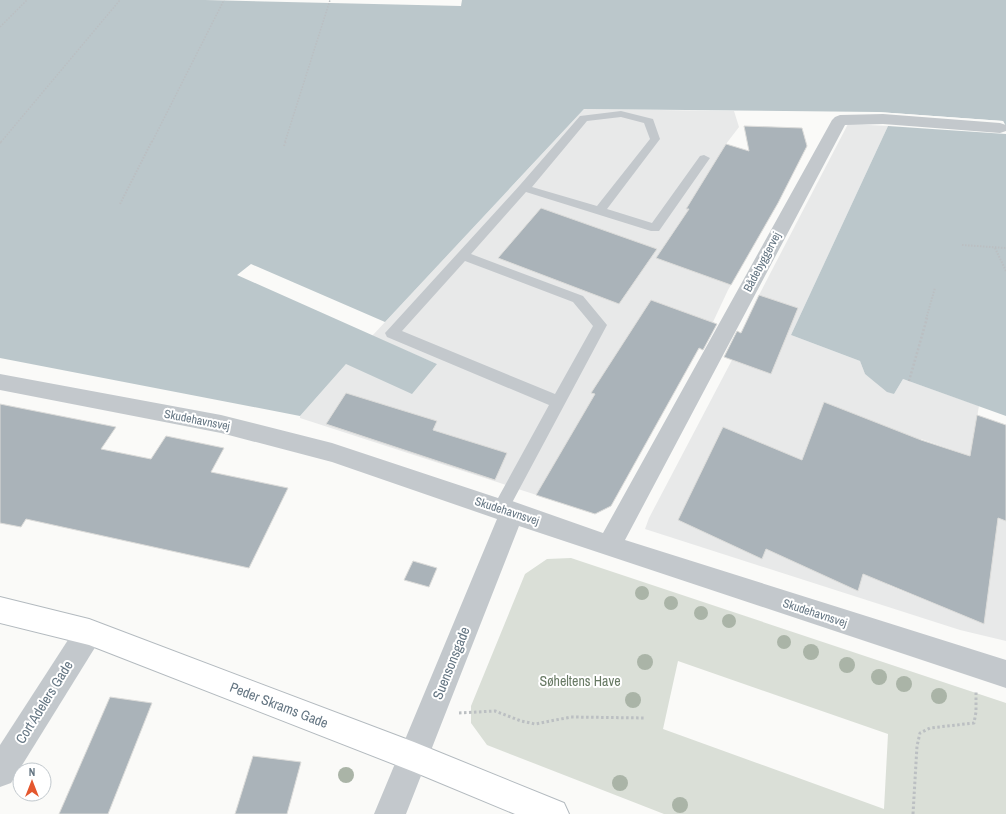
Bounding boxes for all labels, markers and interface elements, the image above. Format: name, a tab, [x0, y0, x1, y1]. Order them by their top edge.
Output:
street label: Bådebyggervej	[740, 229, 784, 295]
street label: Skudehavnsvej	[163, 406, 231, 434]
street label: Skudehavnsvej	[473, 493, 541, 529]
street label: Skudehavnsvej	[781, 595, 849, 631]
street label: Suensonsgade	[428, 624, 474, 702]
street label: Cort Adelers Gade	[11, 657, 77, 747]
park label: Søheltens Have	[539, 672, 621, 690]
street label: Peder Skrams Gade	[227, 678, 331, 732]
north arrow	[12, 762, 52, 802]
text: N	[29, 765, 35, 779]

